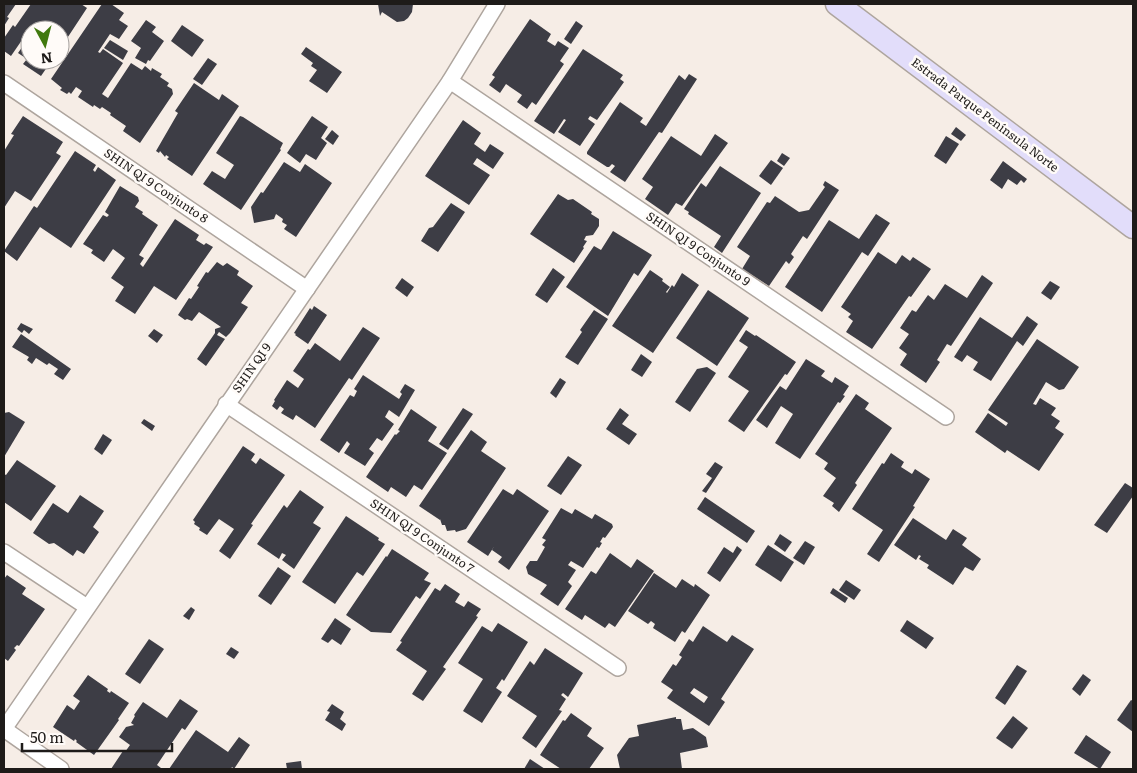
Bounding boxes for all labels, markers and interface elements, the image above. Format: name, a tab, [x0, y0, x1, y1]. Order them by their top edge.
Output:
north arrow	[20, 20, 70, 70]
text: N	[39, 48, 54, 70]
street label: Estrada Parque Península Norte	[908, 53, 1063, 176]
street label: SHIN QI 9 Conjunto 8	[101, 143, 213, 227]
street label: SHIN QI 9 Conjunto 9	[643, 207, 754, 290]
street label: SHIN QI 9	[227, 339, 275, 396]
street label: SHIN QI 9 Conjunto 7	[367, 494, 478, 577]
scale bar	[22, 720, 172, 752]
text: 50 m	[30, 725, 64, 748]

